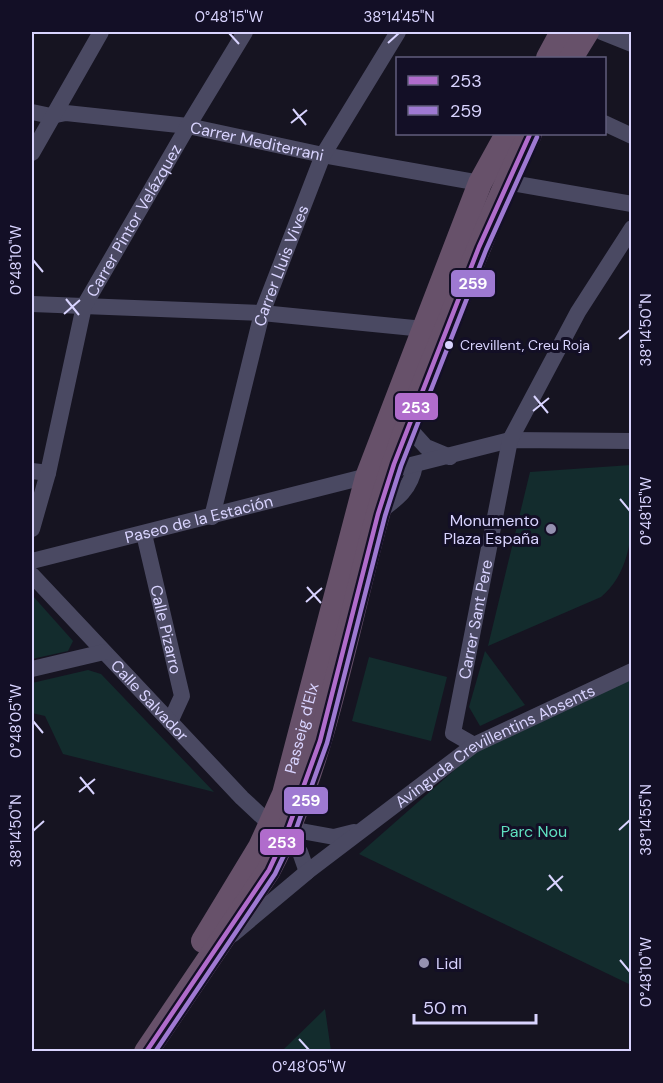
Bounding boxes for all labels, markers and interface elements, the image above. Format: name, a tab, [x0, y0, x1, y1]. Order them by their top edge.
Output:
text: 0°48'15"W	[195, 7, 264, 27]
text: 38°14'45"N	[363, 7, 435, 27]
legend	[396, 57, 606, 135]
text: 253	[450, 69, 482, 93]
text: 259	[450, 99, 482, 123]
street label: Carrer Mediterrani	[188, 116, 326, 165]
street label: Carrer Pintor Velázquez	[81, 140, 186, 301]
street label: Carrer Lluis Vives	[249, 202, 313, 328]
text: 0°48'10"W	[6, 225, 26, 295]
line badge: 259	[450, 269, 496, 298]
text: 259	[459, 273, 487, 294]
text: 38°14'50"N	[636, 294, 656, 367]
place label: Crevillent, Creu Roja	[460, 336, 590, 354]
marker: Crevillent, Creu Roja	[443, 339, 455, 351]
line badge: 253	[394, 392, 439, 421]
text: 253	[402, 397, 430, 418]
text: 0°48'15"W	[636, 476, 656, 545]
street label: Paseo de la Estación	[123, 490, 275, 548]
place label: Monumento Plaza España	[443, 510, 539, 549]
marker: Monumento Plaza España	[544, 522, 558, 536]
street label: Carrer Sant Pere	[453, 558, 497, 681]
street label: Calle Pizarro	[146, 583, 187, 676]
street label: Calle Salvador	[106, 655, 193, 746]
street label: Avinguda Crevillentins Absents	[391, 679, 598, 812]
street label: Passeig d'Elx	[279, 681, 323, 776]
text: 0°48'05"W	[6, 683, 26, 758]
text: 38°14'55"N	[636, 784, 656, 856]
line badge: 259	[283, 786, 329, 815]
text: 259	[292, 790, 320, 811]
text: 38°14'50"N	[6, 795, 26, 868]
park label: Parc Nou	[501, 821, 567, 842]
line badge: 253	[259, 828, 305, 856]
text: 253	[268, 832, 296, 853]
text: 0°48'10"W	[636, 937, 656, 1007]
place label: Lidl	[436, 953, 462, 974]
marker: Lidl	[417, 956, 431, 970]
scale bar	[414, 987, 536, 1025]
text: 50 m	[423, 996, 467, 1020]
text: 0°48'05"W	[272, 1057, 347, 1077]

